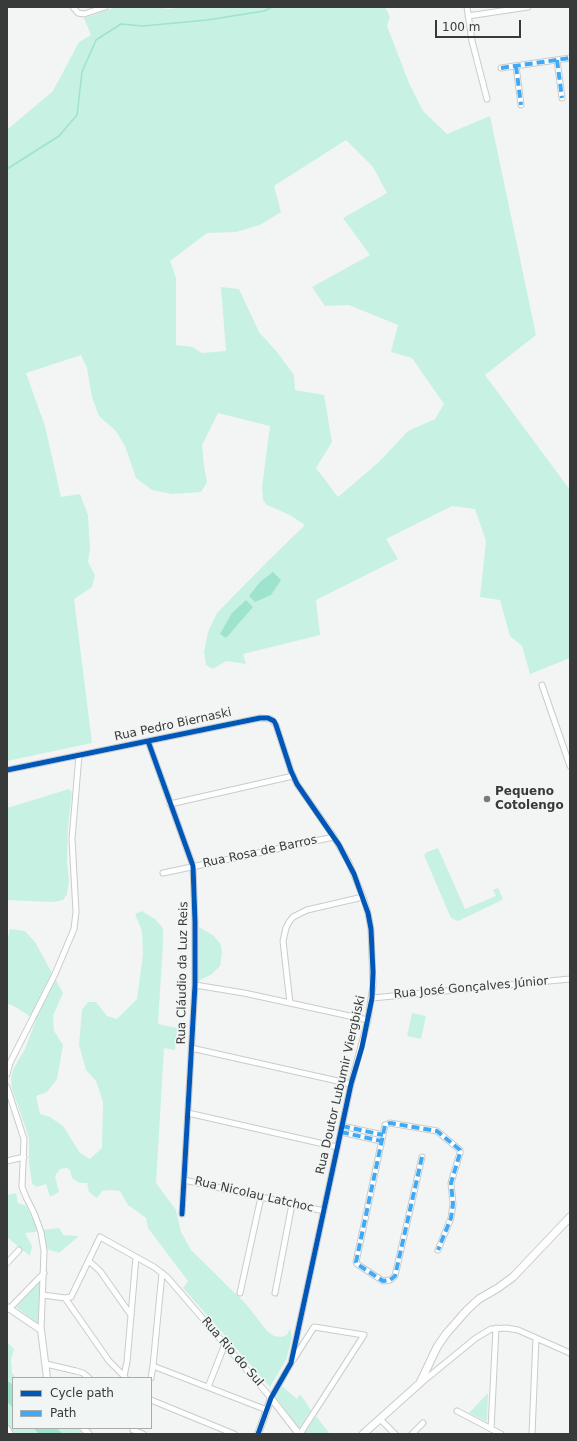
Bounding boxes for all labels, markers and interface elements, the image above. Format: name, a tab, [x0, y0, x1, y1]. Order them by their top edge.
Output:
scale bar	[437, 12, 523, 38]
text: 100 m	[442, 20, 480, 34]
street label: Rua Pedro Biernaski	[113, 706, 233, 744]
place label: Pequeno Cotolengo	[495, 785, 564, 813]
marker: Pequeno Cotolengo	[482, 794, 492, 804]
street label: Rua Rosa de Barros	[202, 833, 318, 871]
street label: Rua Cláudio da Luz Reis	[175, 901, 191, 1045]
street label: Rua José Gonçalves Júnior	[393, 974, 549, 1002]
street label: Rua Doutor Lubumir Viergbiski	[313, 994, 369, 1176]
street label: Rua Nicolau Latchoc	[193, 1174, 315, 1216]
street label: Rua Rio do Sul	[198, 1315, 266, 1389]
legend	[12, 1377, 152, 1429]
text: Cycle path	[50, 1386, 114, 1400]
text: Path	[50, 1406, 76, 1420]

